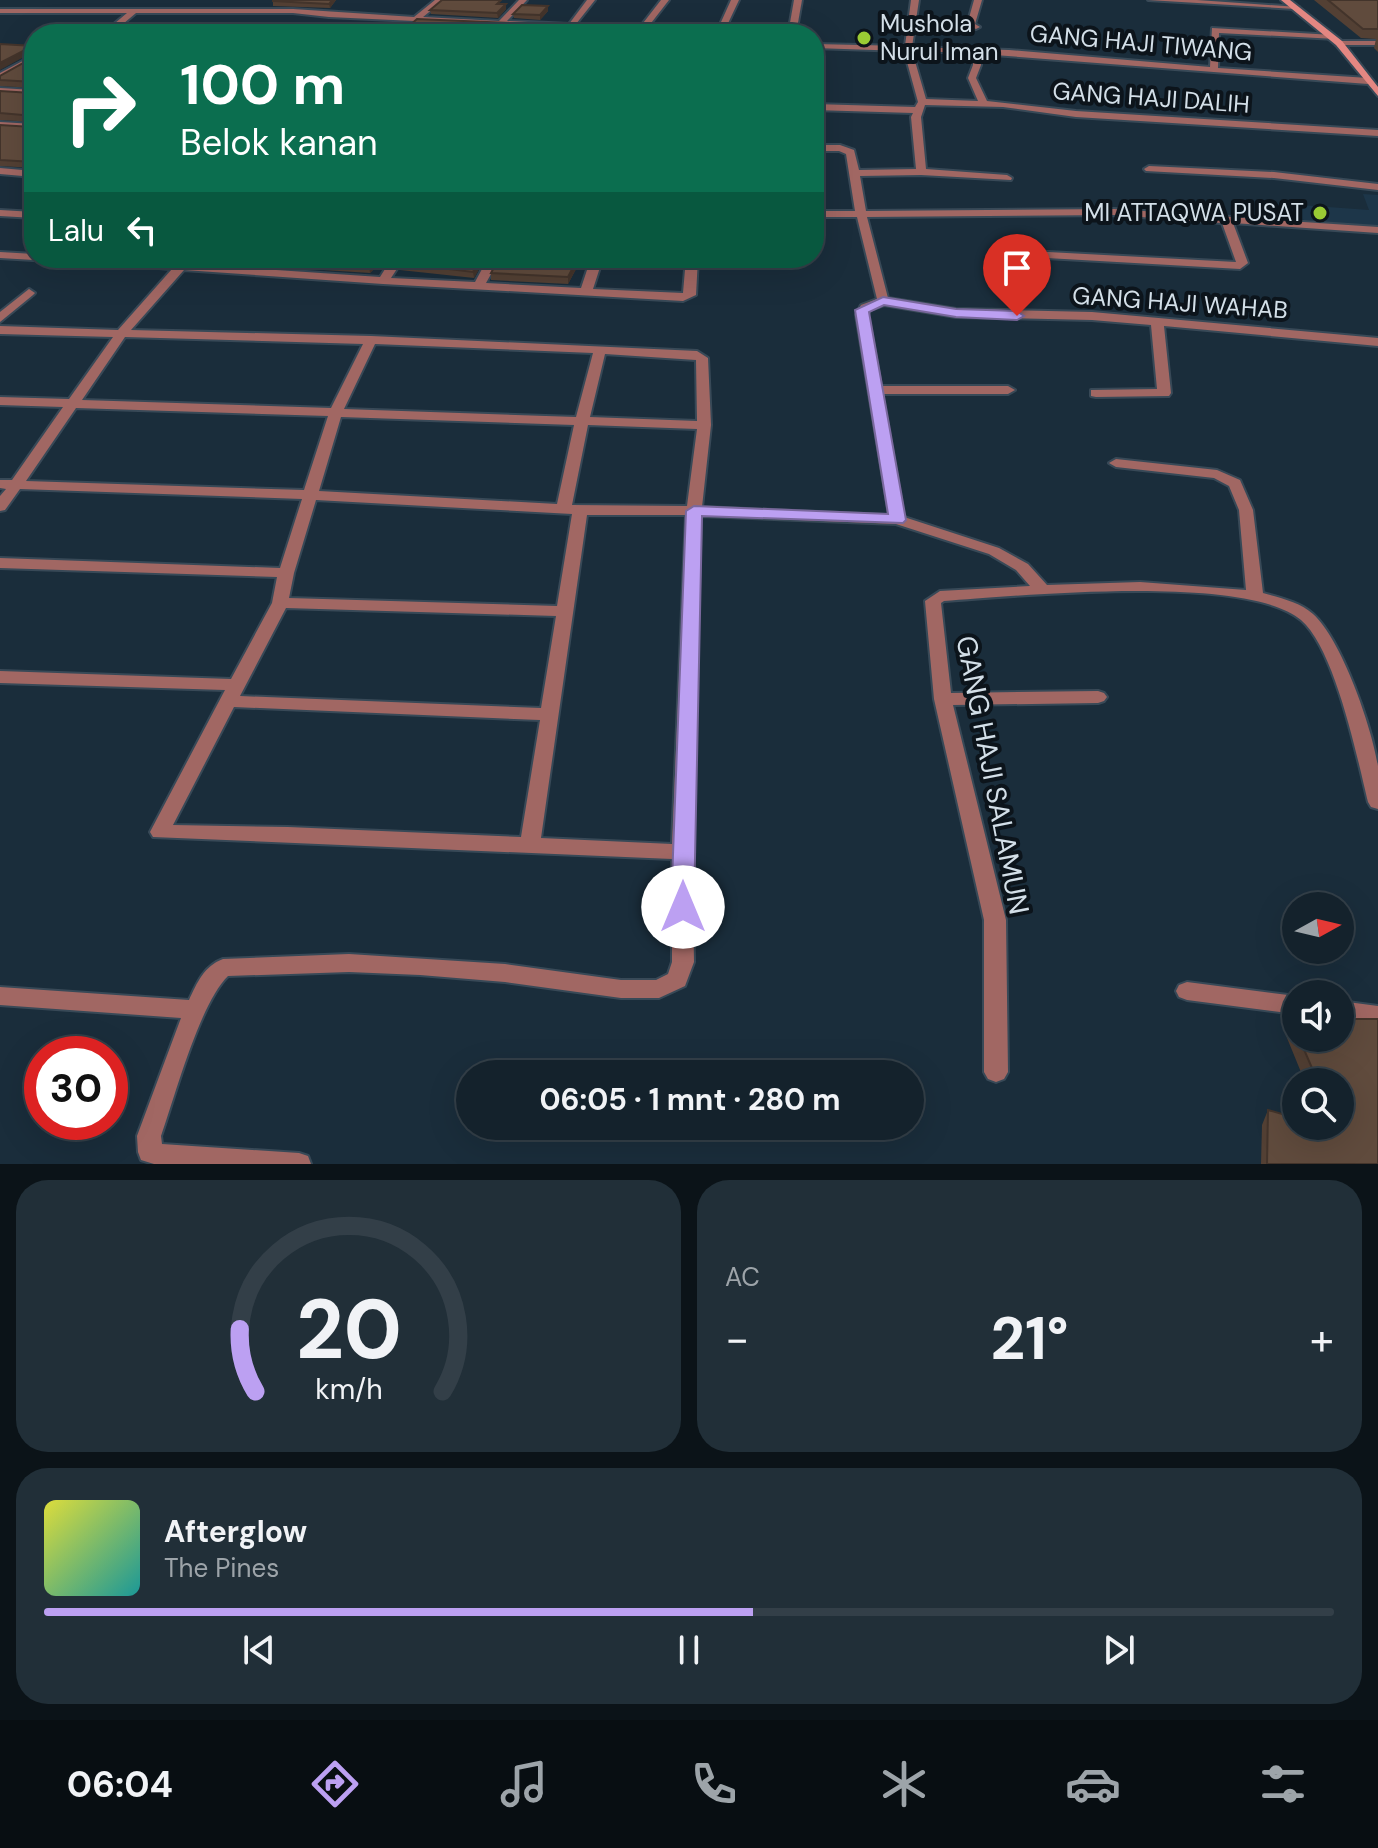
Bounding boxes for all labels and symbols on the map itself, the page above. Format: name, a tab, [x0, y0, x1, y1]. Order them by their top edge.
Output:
place label: Mushola Nurul Iman	[880, 8, 999, 67]
street label: GANG HAJI TIWANG	[1029, 17, 1253, 68]
marker: Mushola Nurul Iman	[855, 29, 873, 47]
street label: GANG HAJI DALIH	[1051, 75, 1251, 120]
place label: MI ATTAQWA PUSAT	[1084, 197, 1304, 228]
marker: MI ATTAQWA PUSAT	[1311, 204, 1329, 222]
pin	[983, 234, 1051, 316]
street label: GANG HAJI WAHAB	[1071, 280, 1289, 325]
street label: GANG HAJI SALAMUN	[947, 633, 1038, 918]
position arrow	[641, 865, 725, 949]
north arrow	[1282, 892, 1354, 964]
speed limit sign: 30	[24, 1036, 128, 1140]

